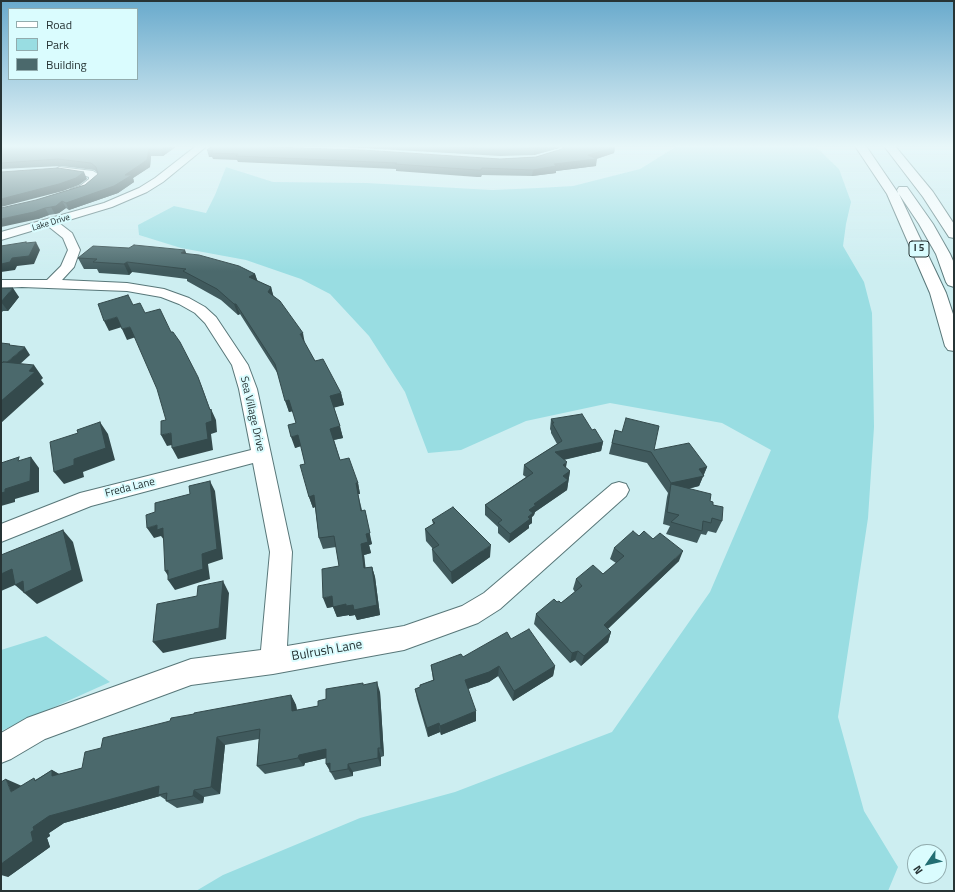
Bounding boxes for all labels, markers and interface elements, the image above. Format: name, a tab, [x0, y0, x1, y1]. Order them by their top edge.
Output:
legend	[8, 8, 138, 80]
text: Road	[46, 15, 72, 34]
text: Park	[46, 35, 69, 54]
text: Building	[46, 55, 87, 74]
street label: Lake Drive	[31, 212, 71, 234]
road number: I 5	[909, 241, 929, 257]
street label: Sea Village Drive	[237, 375, 267, 453]
street label: Freda Lane	[104, 475, 156, 501]
street label: Bulrush Lane	[290, 637, 364, 665]
north arrow	[907, 844, 947, 884]
text: N	[909, 863, 927, 878]

